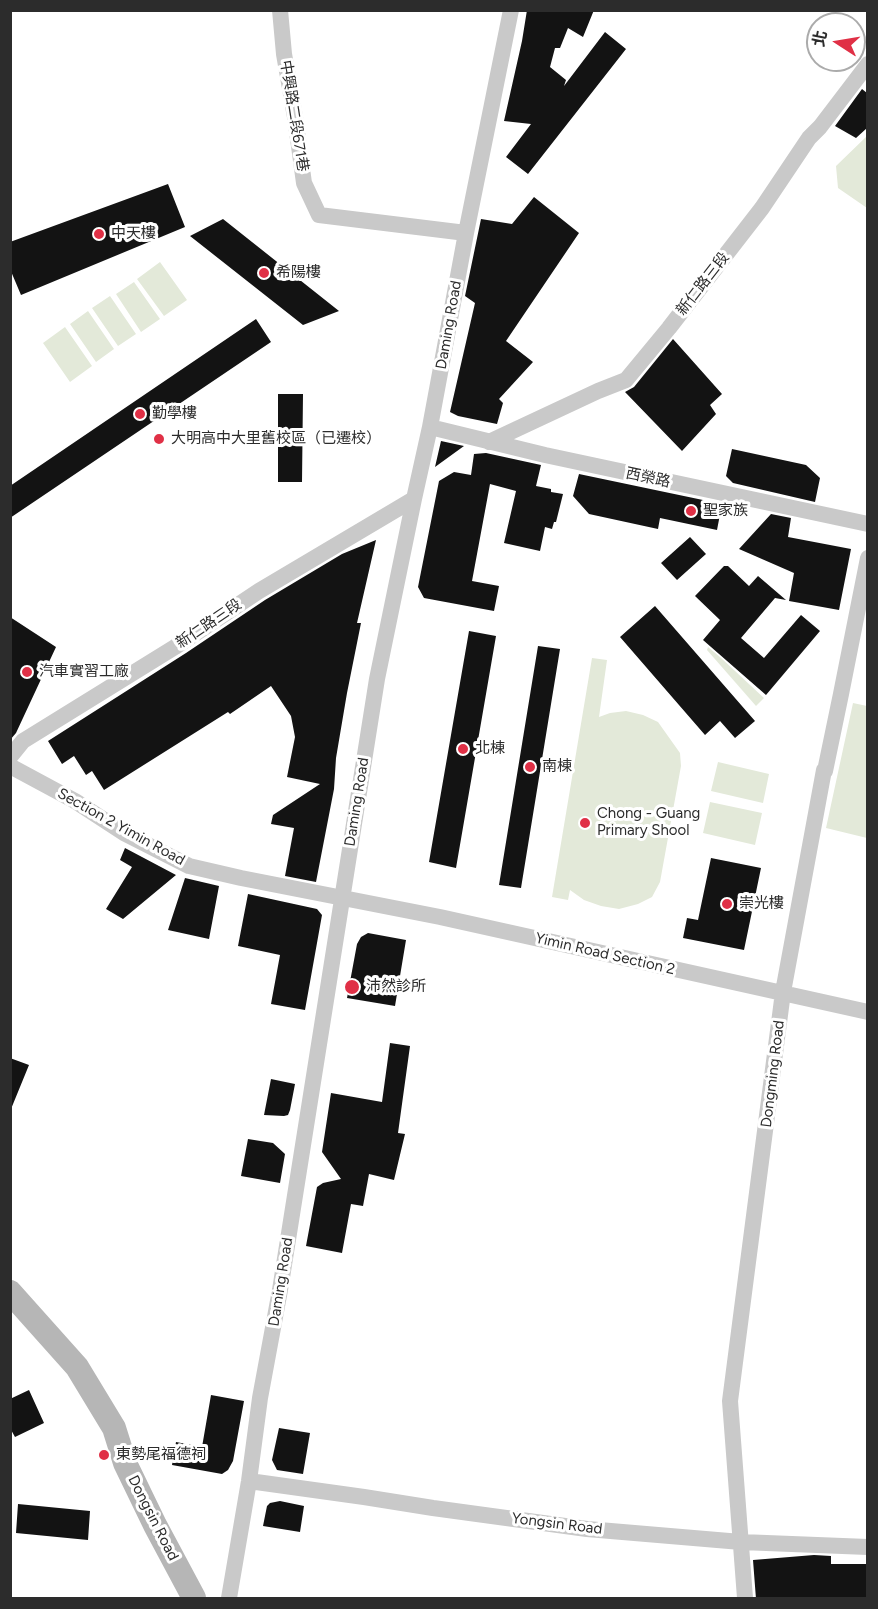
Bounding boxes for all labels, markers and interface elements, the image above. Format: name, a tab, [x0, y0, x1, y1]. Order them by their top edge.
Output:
north arrow	[806, 12, 866, 72]
text: 北	[809, 29, 831, 48]
street label: 中興路二段671巷	[276, 59, 312, 173]
place label: 中天樓	[111, 225, 156, 243]
marker: 中天樓	[92, 227, 106, 241]
street label: 新仁路三段	[673, 249, 733, 319]
place label: 希陽樓	[276, 264, 321, 282]
marker: 希陽樓	[257, 266, 271, 280]
street label: Daming Road	[432, 279, 466, 371]
place label: 勤學樓	[152, 405, 197, 423]
marker: 勤學樓	[133, 407, 147, 421]
place label: 大明高中大里舊校區（已遷校）	[171, 430, 381, 448]
marker: 大明高中大里舊校區（已遷校）	[152, 432, 166, 446]
street label: 西榮路	[624, 465, 672, 491]
place label: 聖家族	[703, 502, 748, 520]
marker: 聖家族	[684, 504, 698, 518]
street label: 新仁路三段	[173, 596, 245, 652]
place label: 汽車實習工廠	[39, 663, 129, 681]
marker: 汽車實習工廠	[20, 665, 34, 679]
place label: 北棟	[475, 740, 505, 758]
marker: 北棟	[456, 742, 470, 756]
street label: Daming Road	[341, 756, 373, 848]
place label: 南棟	[542, 758, 572, 776]
marker: 南棟	[523, 760, 537, 774]
street label: Section 2 Yimin Road	[54, 784, 188, 870]
place label: Chong - Guang Primary Shool	[597, 805, 700, 840]
marker: Chong - Guang Primary Shool	[578, 816, 592, 830]
place label: 崇光樓	[739, 895, 784, 913]
marker: 崇光樓	[720, 897, 734, 911]
street label: Yimin Road Section 2	[533, 929, 677, 979]
marker: 沛然診所	[343, 978, 361, 996]
place label: 沛然診所	[366, 978, 426, 996]
street label: Dongming Road	[757, 1019, 789, 1129]
street label: Daming Road	[265, 1236, 297, 1328]
place label: 東勢尾福德祠	[116, 1446, 206, 1464]
marker: 東勢尾福德祠	[97, 1448, 111, 1462]
street label: Dongsin Road	[124, 1472, 182, 1564]
street label: Yongsin Road	[511, 1510, 603, 1538]

